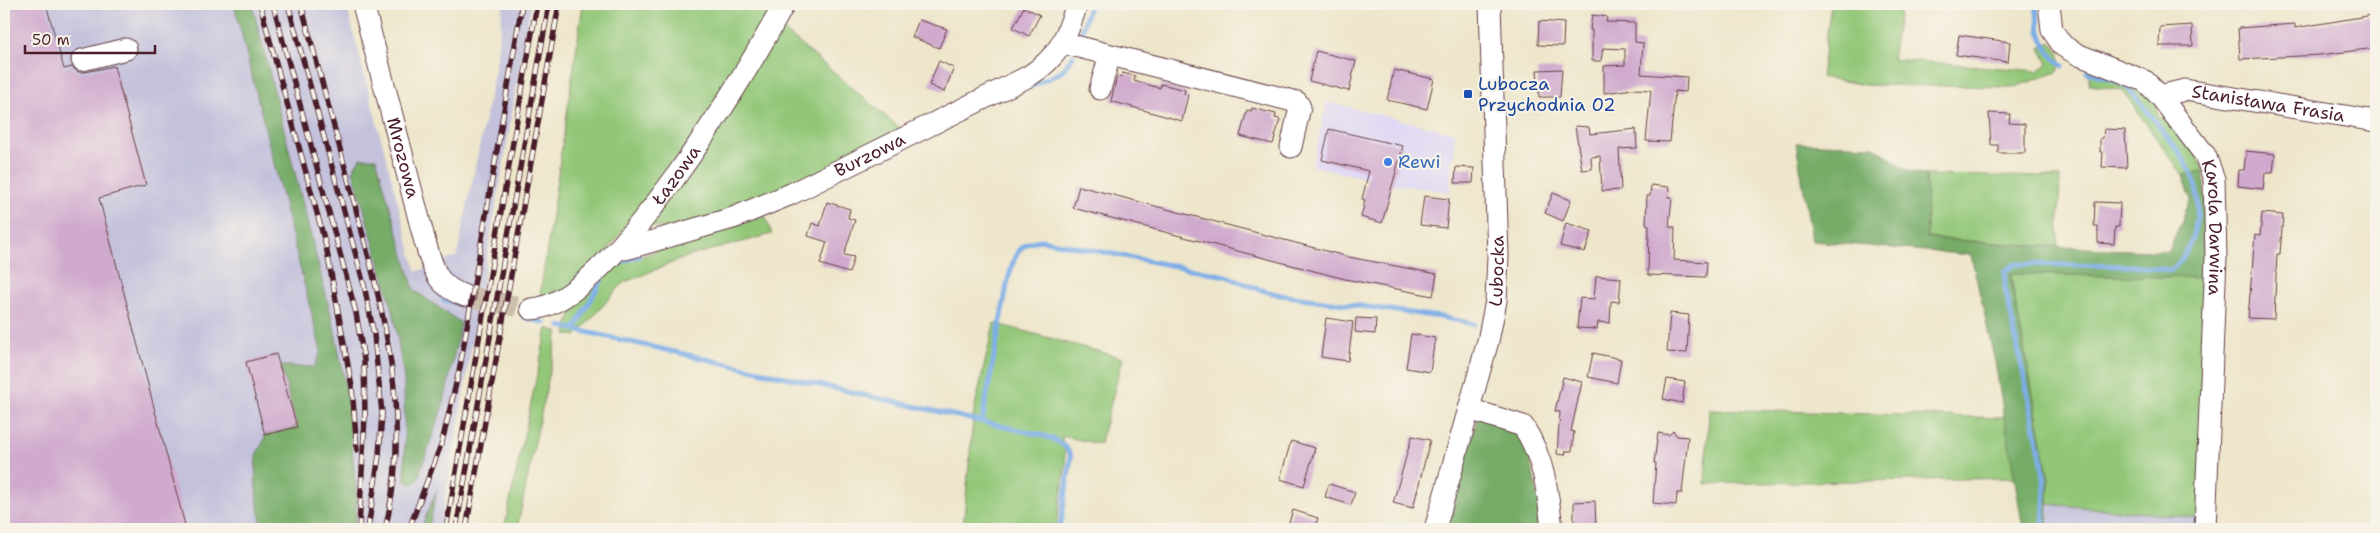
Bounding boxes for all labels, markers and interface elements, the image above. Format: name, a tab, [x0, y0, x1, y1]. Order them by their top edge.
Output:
scale bar	[25, 22, 155, 54]
text: 50 m	[32, 30, 70, 50]
place label: Lubocza Przychodnia 02	[1478, 72, 1616, 117]
street label: Stanisława Frasia	[2190, 79, 2346, 128]
marker: Lubocza Przychodnia 02	[1462, 88, 1474, 100]
street label: Mrozowa	[381, 115, 425, 201]
street label: Burzowa	[830, 127, 909, 183]
street label: Łazowa	[646, 141, 706, 211]
place label: Rewi	[1398, 150, 1441, 174]
marker: Rewi	[1382, 156, 1394, 168]
street label: Karola Darwina	[2196, 156, 2228, 296]
street label: Lubocka	[1483, 235, 1510, 309]

